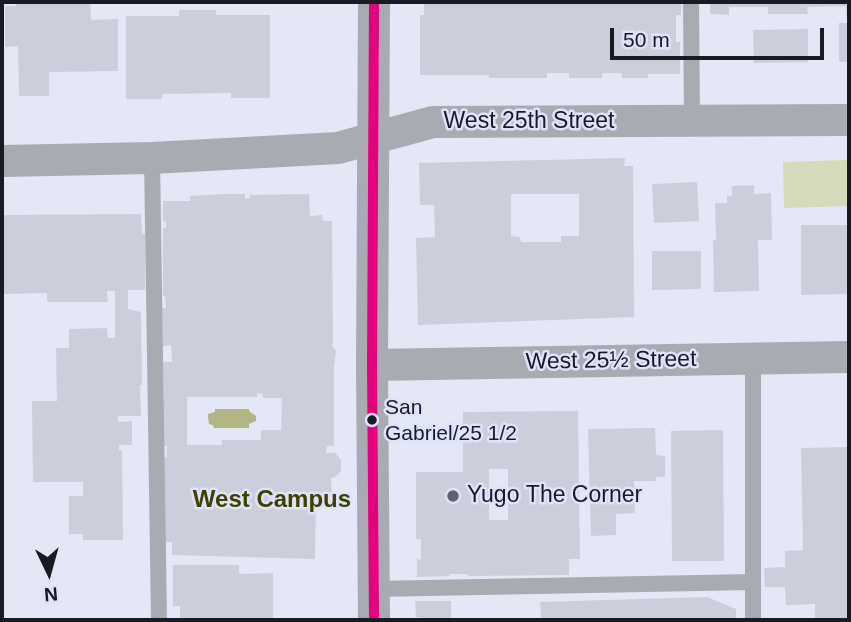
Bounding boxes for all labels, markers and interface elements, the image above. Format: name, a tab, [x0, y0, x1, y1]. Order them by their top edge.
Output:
scale bar	[613, 14, 826, 58]
text: 50 m	[623, 28, 670, 51]
street label: West 25th Street	[444, 108, 614, 136]
street label: West 25½ Street	[525, 346, 697, 376]
place label: San Gabriel/25 1/2	[385, 395, 517, 445]
marker: San Gabriel/25 1/2	[365, 413, 379, 427]
place label: Yugo The Corner	[467, 482, 642, 510]
district label: West Campus	[193, 486, 351, 514]
marker: Yugo The Corner	[445, 488, 461, 504]
north arrow	[14, 538, 84, 608]
text: N	[43, 583, 59, 605]

